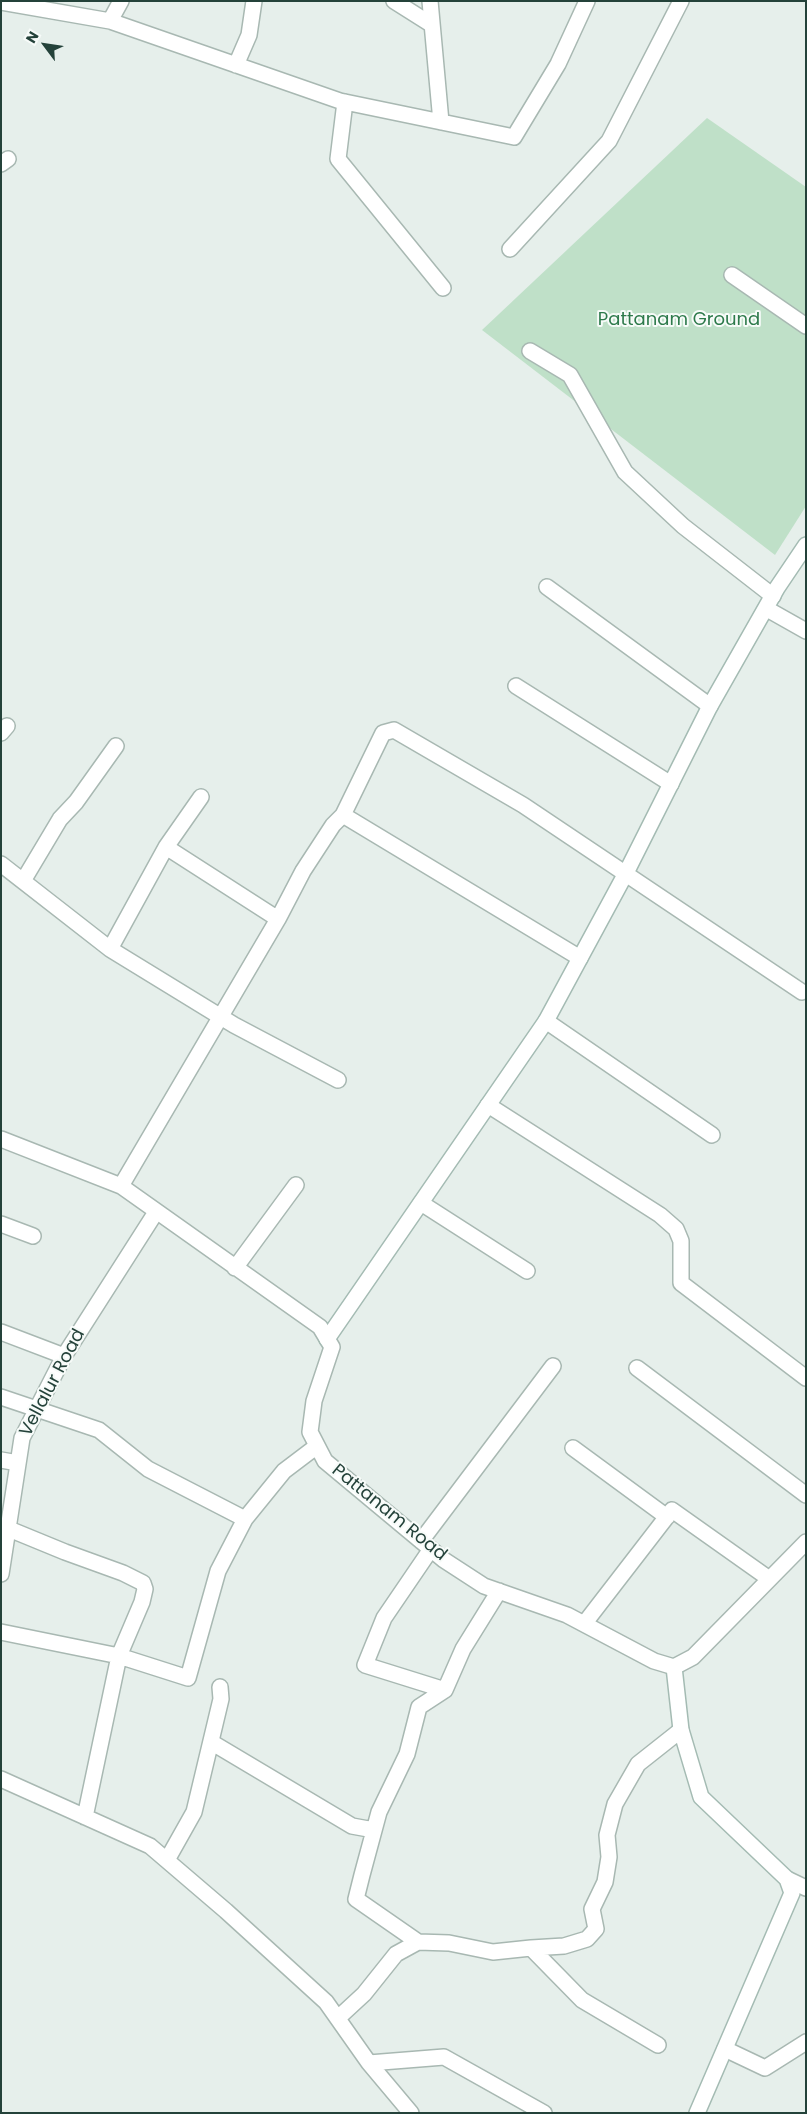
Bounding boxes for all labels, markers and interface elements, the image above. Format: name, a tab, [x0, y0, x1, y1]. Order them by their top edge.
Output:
north arrow	[20, 20, 70, 70]
text: N	[21, 28, 43, 47]
park label: Pattanam Ground	[598, 309, 760, 331]
street label: Vellalur Road	[16, 1326, 90, 1440]
street label: Pattanam Road	[327, 1460, 451, 1566]

